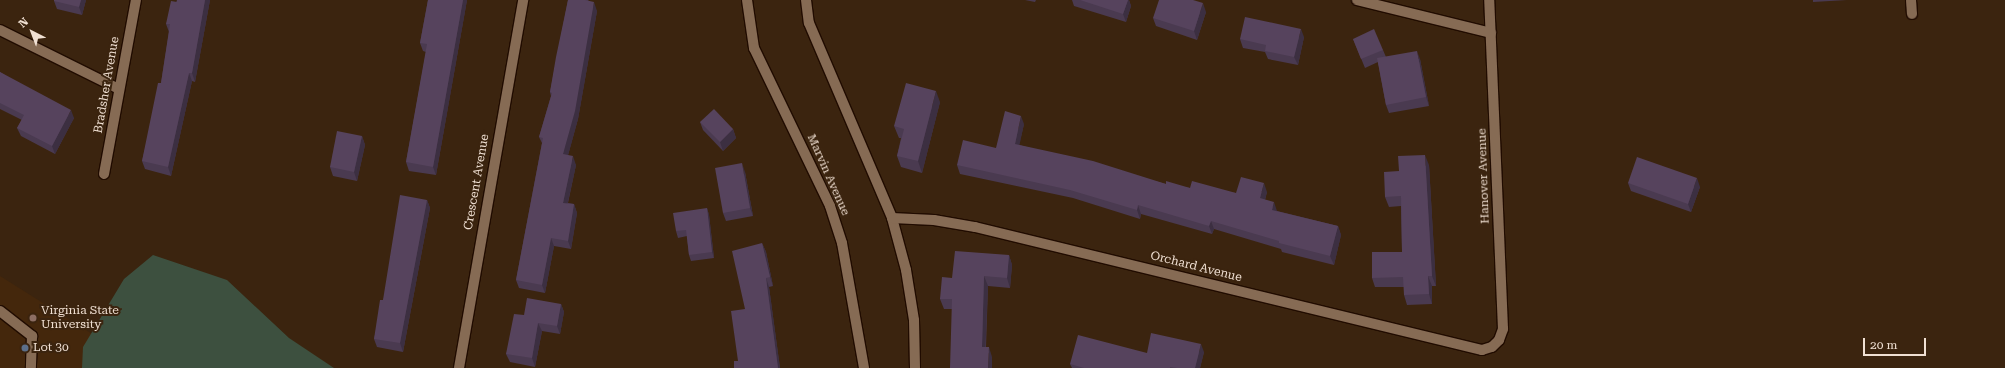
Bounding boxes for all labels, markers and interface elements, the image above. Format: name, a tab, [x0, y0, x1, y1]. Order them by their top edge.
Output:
north arrow	[12, 12, 52, 52]
text: N	[16, 15, 31, 30]
street label: Bradsher Avenue	[91, 36, 123, 134]
street label: Hanover Avenue	[1475, 128, 1493, 224]
street label: Marvin Avenue	[804, 132, 852, 218]
street label: Crescent Avenue	[461, 133, 493, 231]
street label: Orchard Avenue	[1149, 249, 1243, 285]
place label: Virginia State University	[41, 304, 119, 332]
marker: Virginia State University	[28, 313, 38, 323]
scale bar	[1865, 330, 1928, 356]
text: 20 m	[1870, 338, 1897, 352]
place label: Lot 30	[33, 341, 69, 355]
marker: Lot 30	[20, 343, 30, 353]

